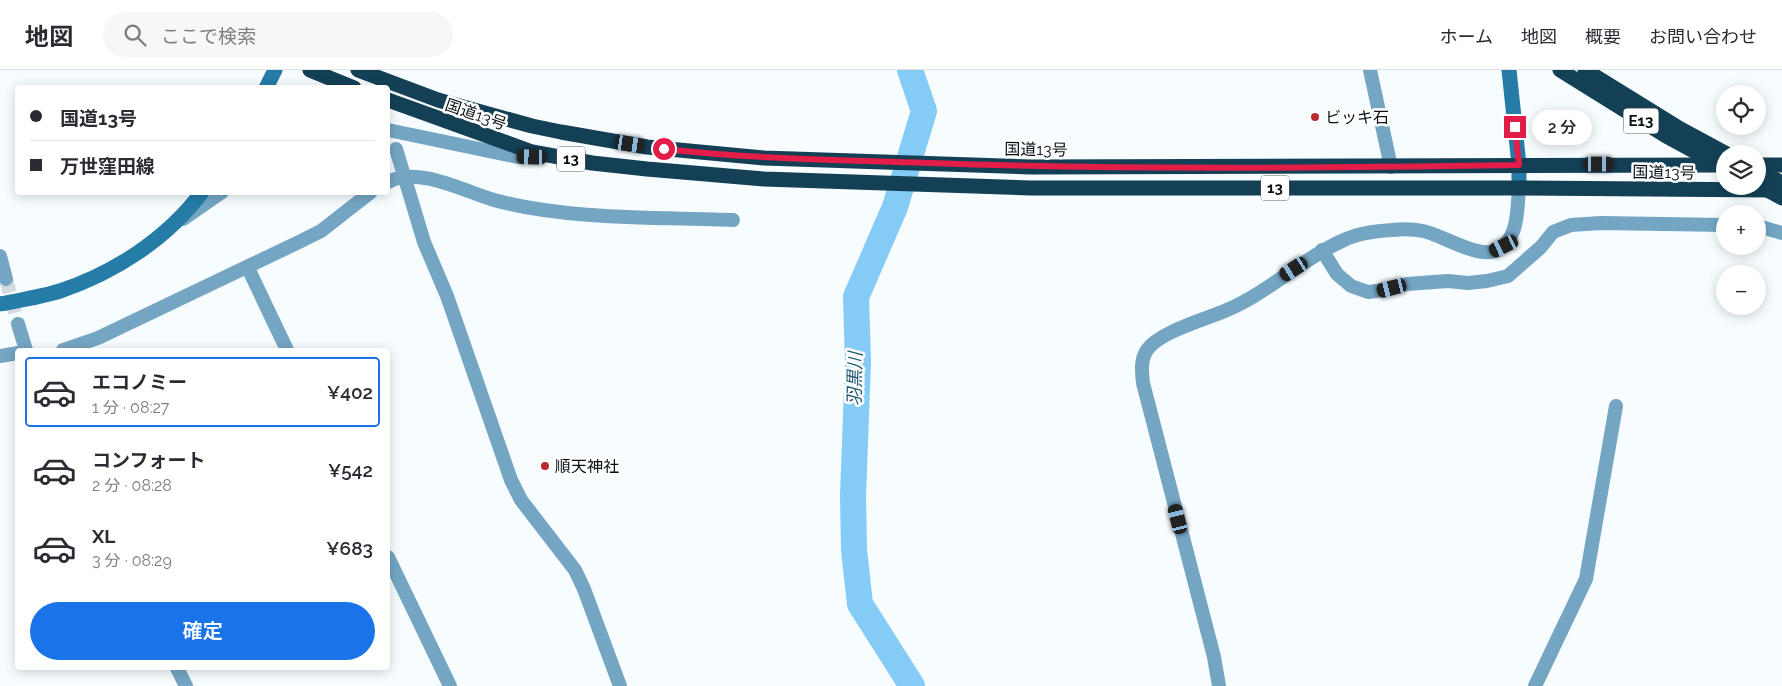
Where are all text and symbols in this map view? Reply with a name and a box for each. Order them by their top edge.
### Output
search box [103,12,453,57]
icon: search [121,21,149,49]
text: 地図 [25,22,73,51]
text: ここで検索 [161,25,256,47]
text: ホーム [1440,26,1493,47]
text: 地図 [1521,26,1557,47]
text: 概要 [1585,26,1621,47]
text: お問い合わせ [1649,26,1757,47]
map controls [1716,85,1766,315]
button: locate [1716,85,1766,135]
street label: 国道13号 [443,95,509,134]
text: 国道13号 [60,107,137,129]
place label: ビッキ石 [1325,108,1389,127]
road number: E13 [1624,108,1658,134]
callout: 2 分 [1532,110,1592,144]
marker: ビッキ石 [1309,111,1321,123]
route end [1504,116,1526,138]
text: 2 分 [1548,118,1576,137]
car [614,134,645,154]
route start [653,138,675,160]
street label: 国道13号 [1004,139,1068,160]
button: layers [1716,145,1766,195]
road number: 13 [557,146,585,172]
car [516,149,547,165]
text: 万世窪田線 [60,155,155,177]
car [1584,157,1614,172]
street label: 国道13号 [1632,162,1696,183]
road number: 13 [1261,176,1289,200]
button: + [1716,205,1766,255]
car [1487,233,1520,259]
car [1277,255,1310,283]
button: − [1716,265,1766,315]
car [1375,277,1408,299]
water label: 羽黒川 [844,350,866,406]
icon: car [32,370,77,415]
text: エコノミー [92,371,187,393]
text: ¥402 [327,381,373,403]
text: 1 分 · 08:27 [92,398,169,417]
icon: car [32,448,77,493]
text: コンフォート [92,449,205,471]
place label: 順天神社 [555,457,619,476]
text: ¥542 [328,459,373,481]
marker: 順天神社 [539,460,551,472]
text: 2 分 · 08:28 [92,476,172,495]
car [1167,503,1188,535]
text: XL [92,525,115,547]
icon: car [32,526,77,571]
text: ¥683 [326,537,373,559]
text: 3 分 · 08:29 [92,551,172,570]
button: 確定 [30,602,375,660]

